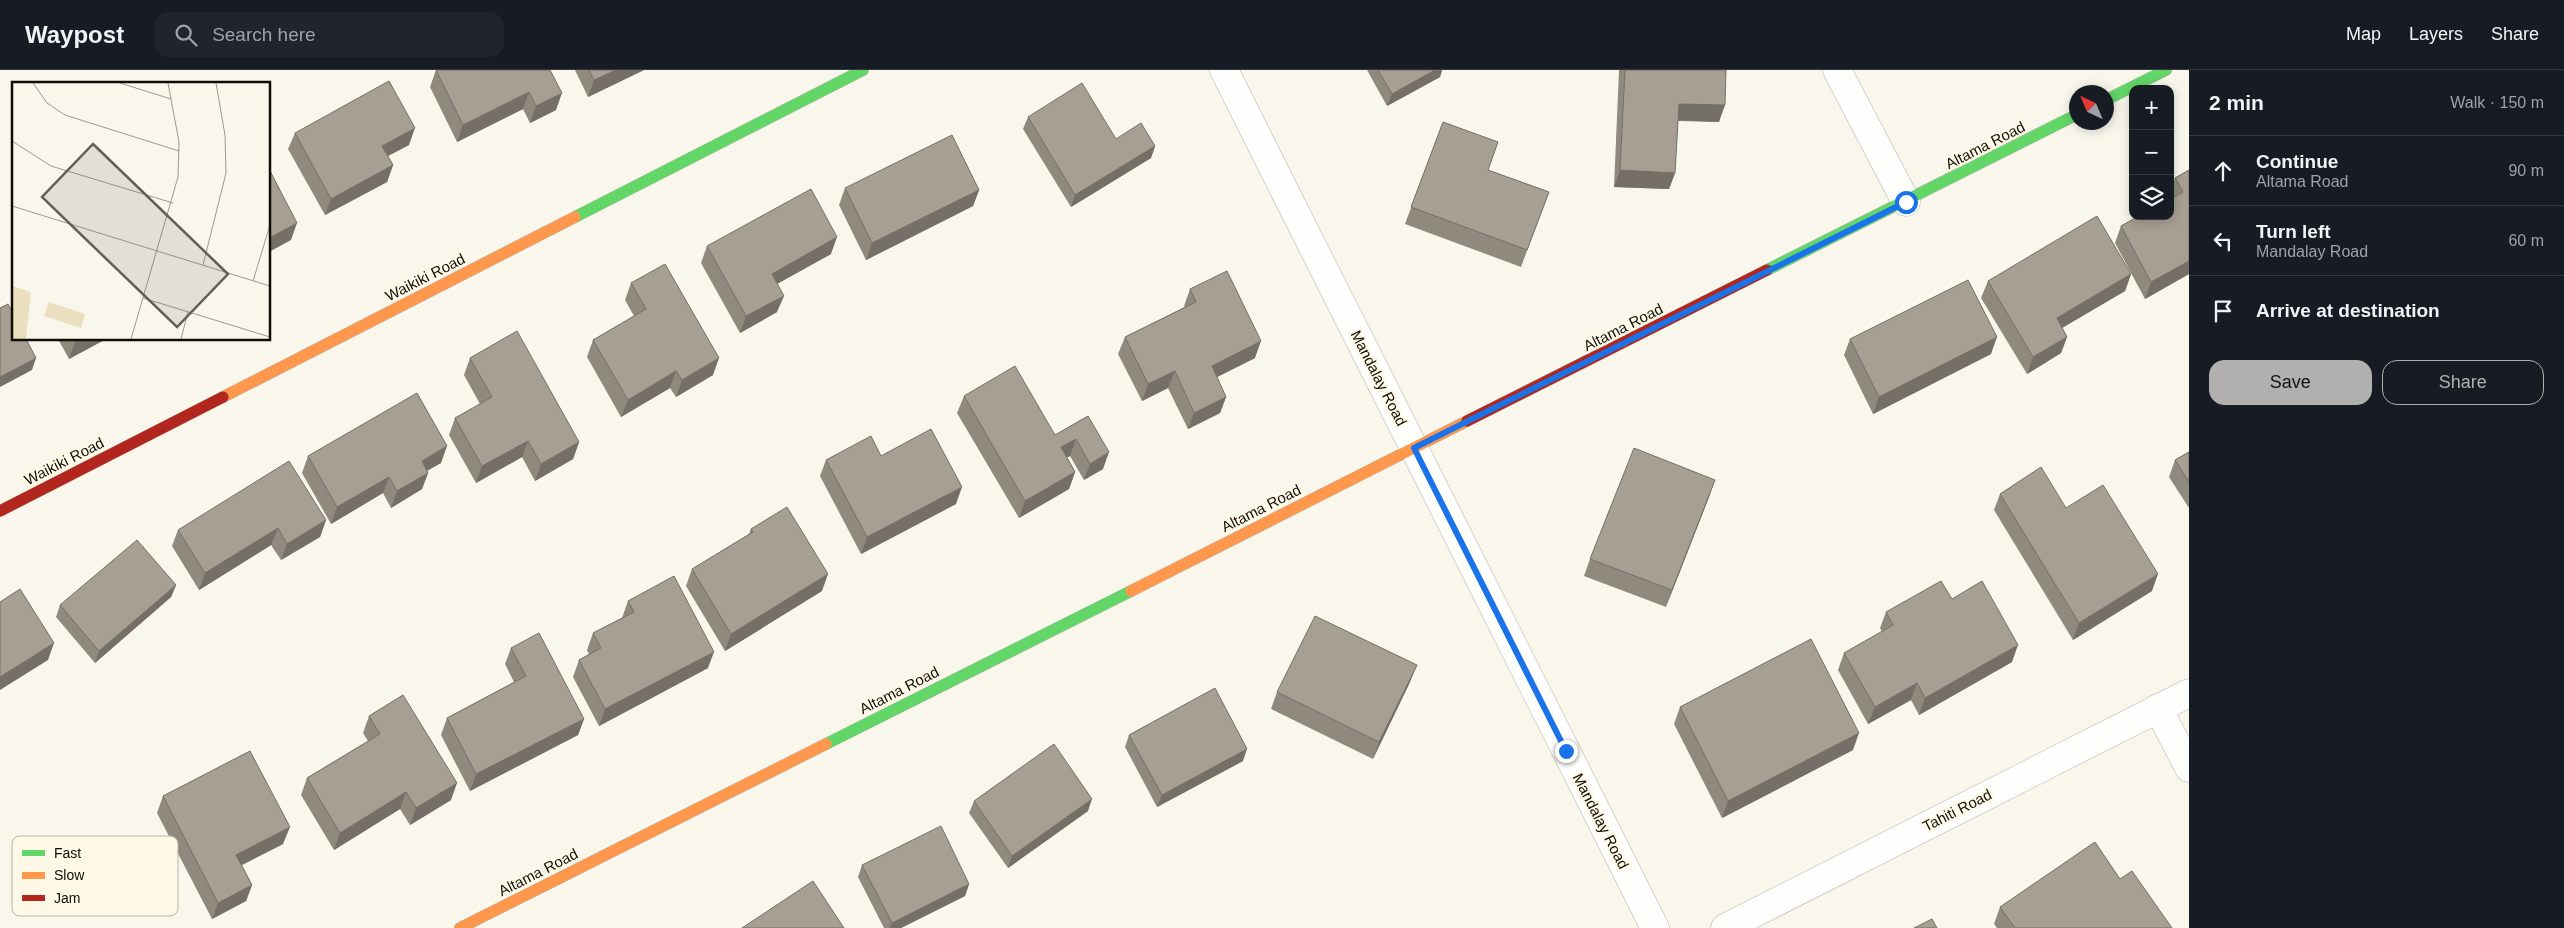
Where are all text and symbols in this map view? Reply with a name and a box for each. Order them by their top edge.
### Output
search box [154,12,504,57]
text: Waypost [25,21,124,48]
icon: search [172,21,200,49]
text: Search here [212,24,316,45]
text: Map [2346,24,2381,44]
text: Layers [2409,24,2463,44]
text: Share [2491,24,2539,44]
inset map [12,82,270,340]
north arrow [2069,85,2114,130]
map controls [2129,85,2174,220]
button: + [2129,85,2174,130]
text: 2 min [2209,91,2264,114]
text: Walk · 150 m [2450,94,2544,111]
street label: Altama Road [1943,118,2027,172]
button: − [2129,130,2174,175]
text: Continue [2256,151,2338,172]
icon: ahead [2209,157,2237,185]
text: 90 m [2508,162,2544,179]
text: Altama Road [2256,173,2349,190]
button: layers [2129,175,2174,220]
route start [1895,191,1918,214]
text: Turn left [2256,221,2331,242]
icon: left [2209,227,2237,255]
text: 60 m [2508,232,2544,249]
text: Mandalay Road [2256,243,2368,260]
street label: Waikiki Road [382,250,468,304]
icon: arrive [2209,297,2237,325]
street label: Altama Road [1581,300,1665,354]
text: Arrive at destination [2256,300,2440,321]
street label: Mandalay Road [1348,327,1410,429]
button: Save [2209,360,2372,405]
button: Share [2382,360,2544,405]
street label: Waikiki Road [21,434,107,488]
street label: Altama Road [1219,481,1303,535]
street label: Altama Road [857,663,941,717]
route end [1555,740,1578,763]
street label: Mandalay Road [1570,770,1632,872]
street label: Tahiti Road [1920,785,1994,835]
legend [12,836,178,916]
text: Fast [54,845,81,861]
street label: Altama Road [496,845,580,899]
text: Slow [54,867,85,883]
text: Jam [54,890,80,906]

